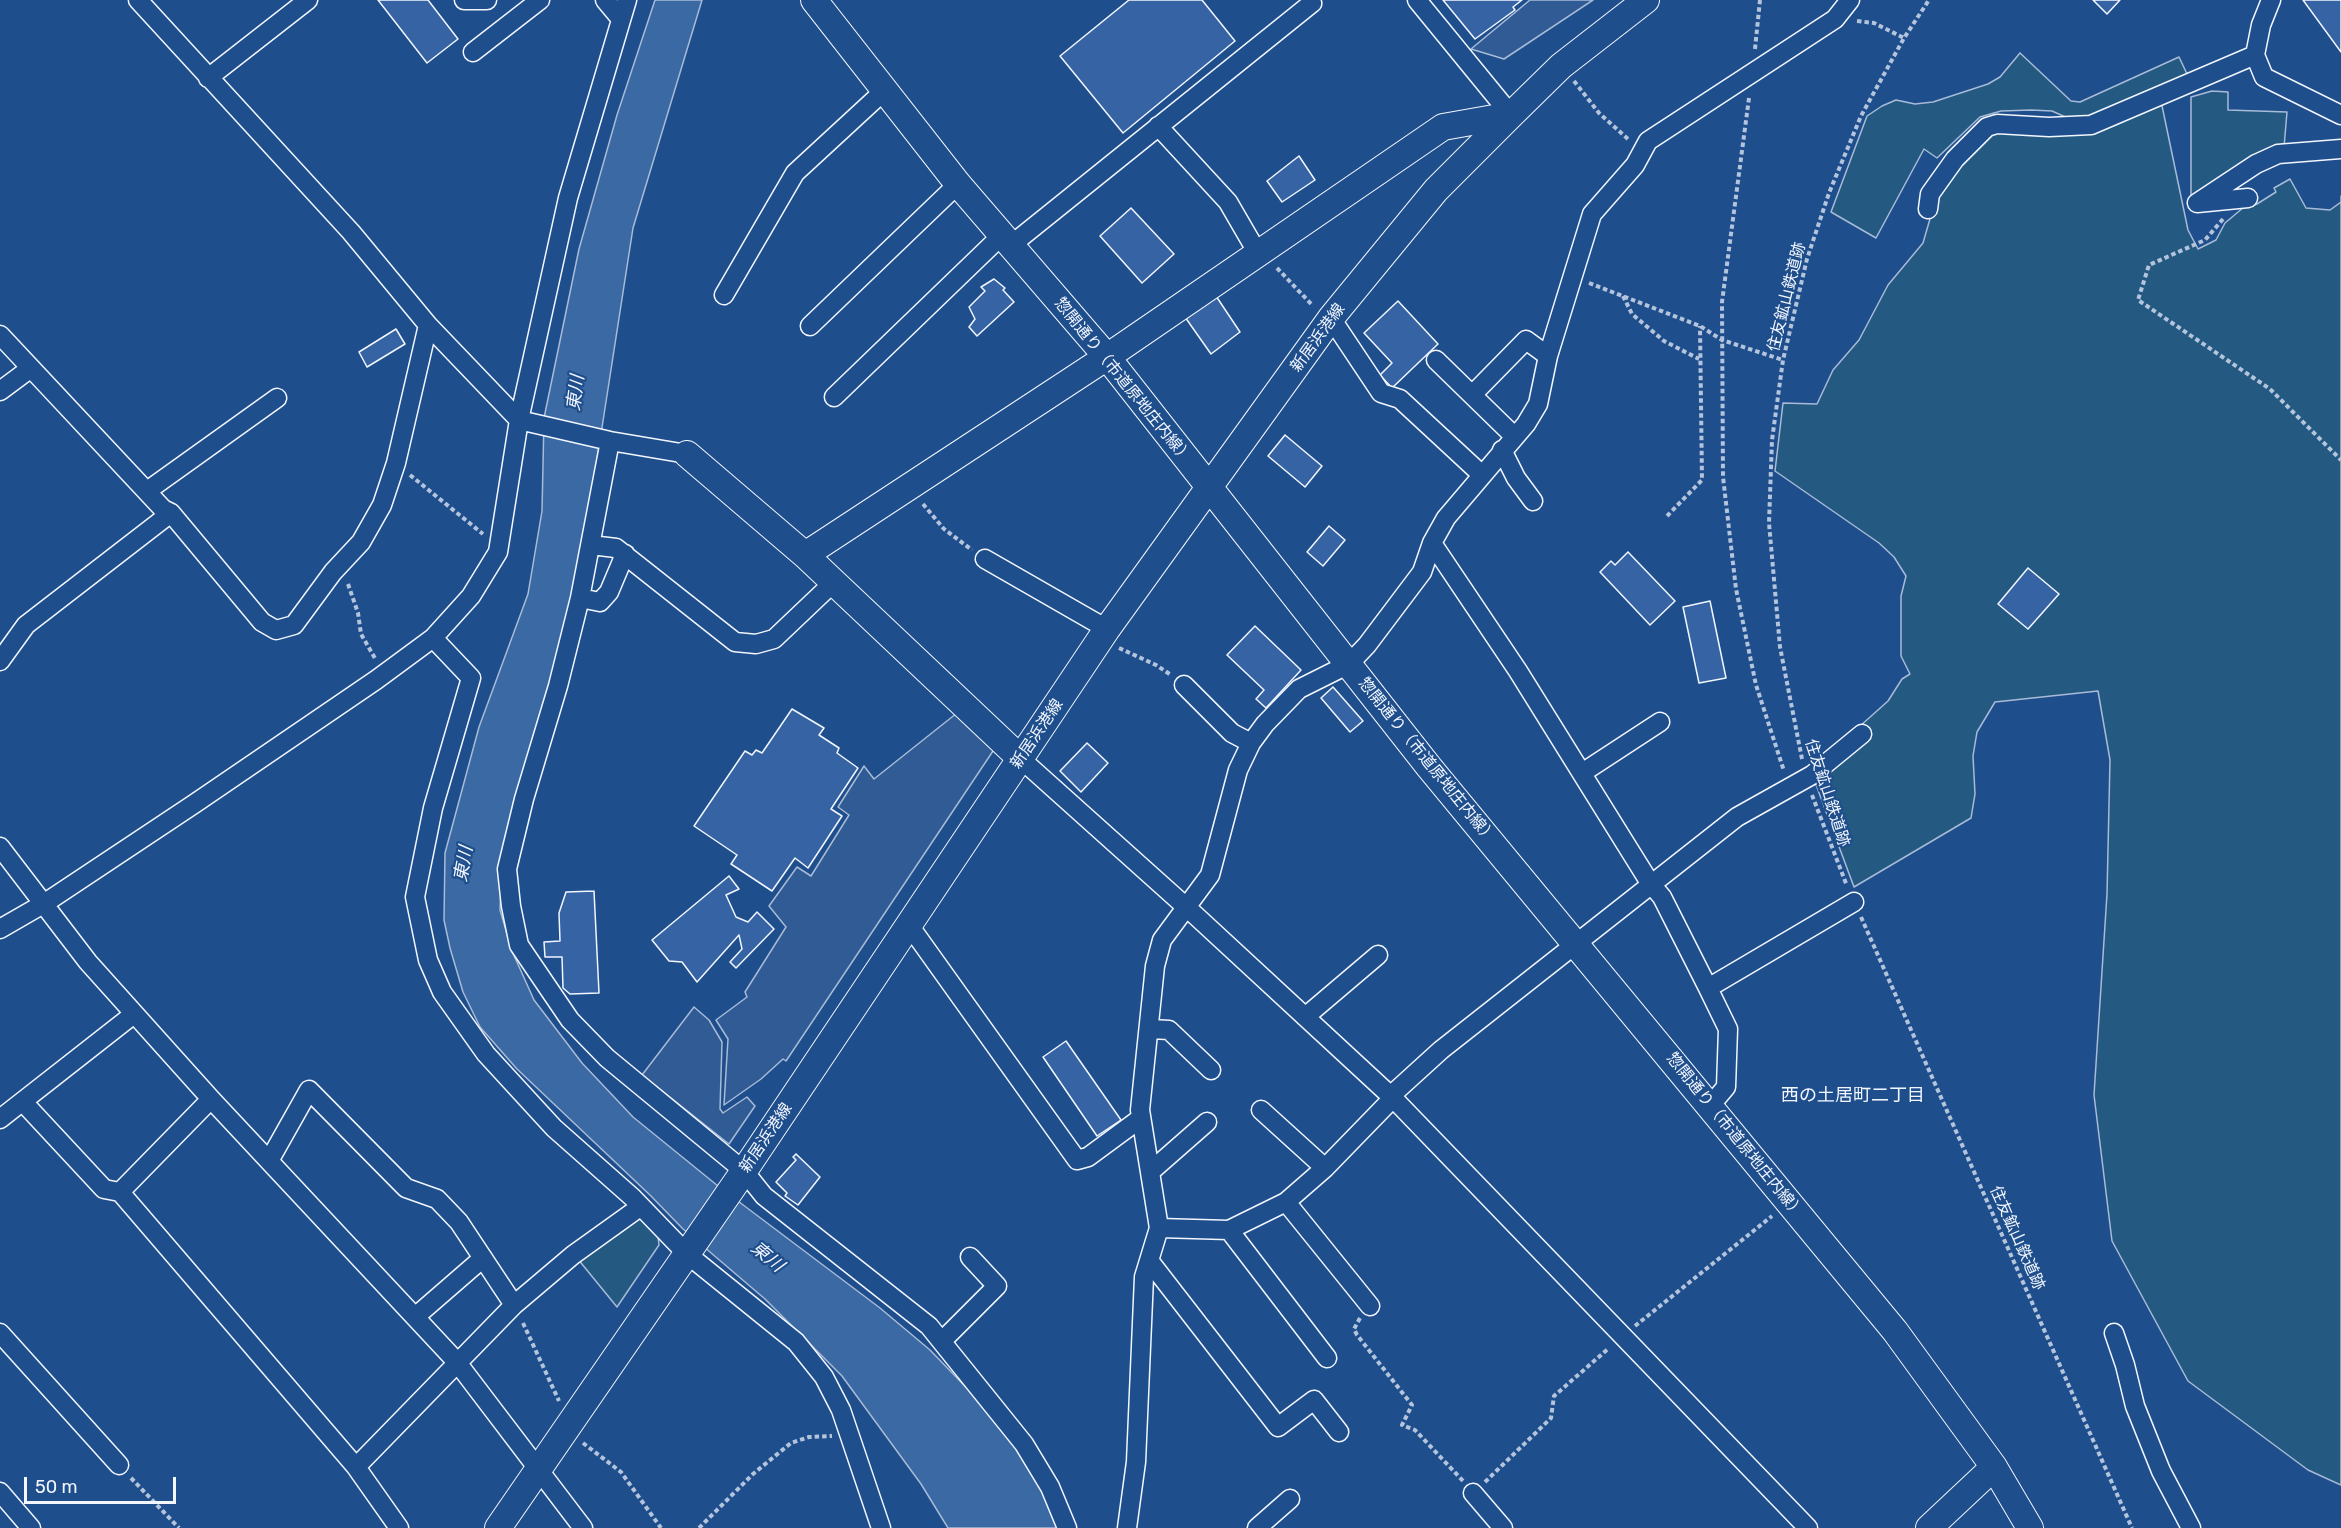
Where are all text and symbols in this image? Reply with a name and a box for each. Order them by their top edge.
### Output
street label: 住友鉱山鉄道跡 [1764,240,1810,354]
street label: 惣開通り（市道原地庄内線） [1050,294,1196,468]
street label: 新居浜港線 [1287,300,1349,376]
water label: 東川 [563,374,589,412]
street label: 惣開通り（市道原地庄内線） [1354,674,1500,848]
street label: 新居浜港線 [1007,695,1067,773]
street label: 住友鉱山鉄道跡 [1801,737,1853,849]
water label: 東川 [450,844,478,884]
street label: 惣開通り（市道原地庄内線） [1662,1049,1808,1223]
district label: 西の土居町二丁目 [1781,1085,1925,1107]
street label: 新居浜港線 [736,1099,796,1177]
street label: 住友鉱山鉄道跡 [1985,1183,2049,1293]
water label: 東川 [746,1237,788,1277]
scale bar [27,1465,178,1503]
text: 50 m [35,1476,78,1498]

